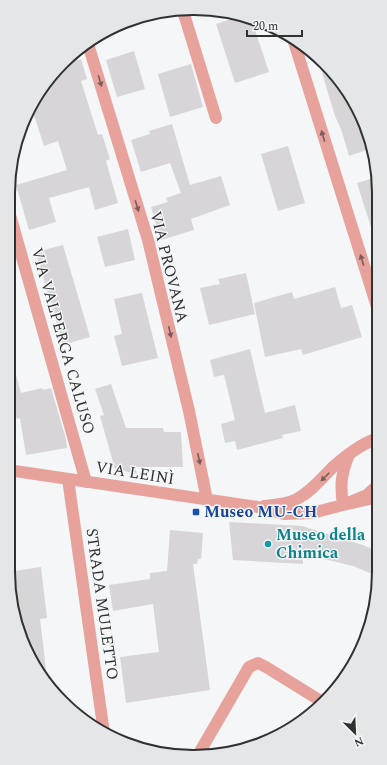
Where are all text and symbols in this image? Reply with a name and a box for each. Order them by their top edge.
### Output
scale bar [247,12,302,38]
text: 20 m [253,17,278,36]
one-way arrow [97,76,103,88]
one-way arrow [320,129,326,141]
one-way arrow [134,200,140,212]
street label: VIA PROVANA [144,209,194,325]
street label: VIA VALPERGA CALUSO [25,245,101,437]
one-way arrow [359,253,365,265]
one-way arrow [167,326,173,338]
one-way arrow [196,452,202,465]
street label: VIA LEINÌ [94,455,176,491]
one-way arrow [320,472,329,482]
place label: Museo MU-CH [204,500,317,524]
marker: Museo MU-CH [191,507,201,517]
place label: Museo della Chimica [276,523,366,565]
street label: STRADA MULETTO [79,527,125,681]
marker: Museo della Chimica [263,539,273,549]
north arrow [335,713,375,753]
text: N [351,732,366,751]

